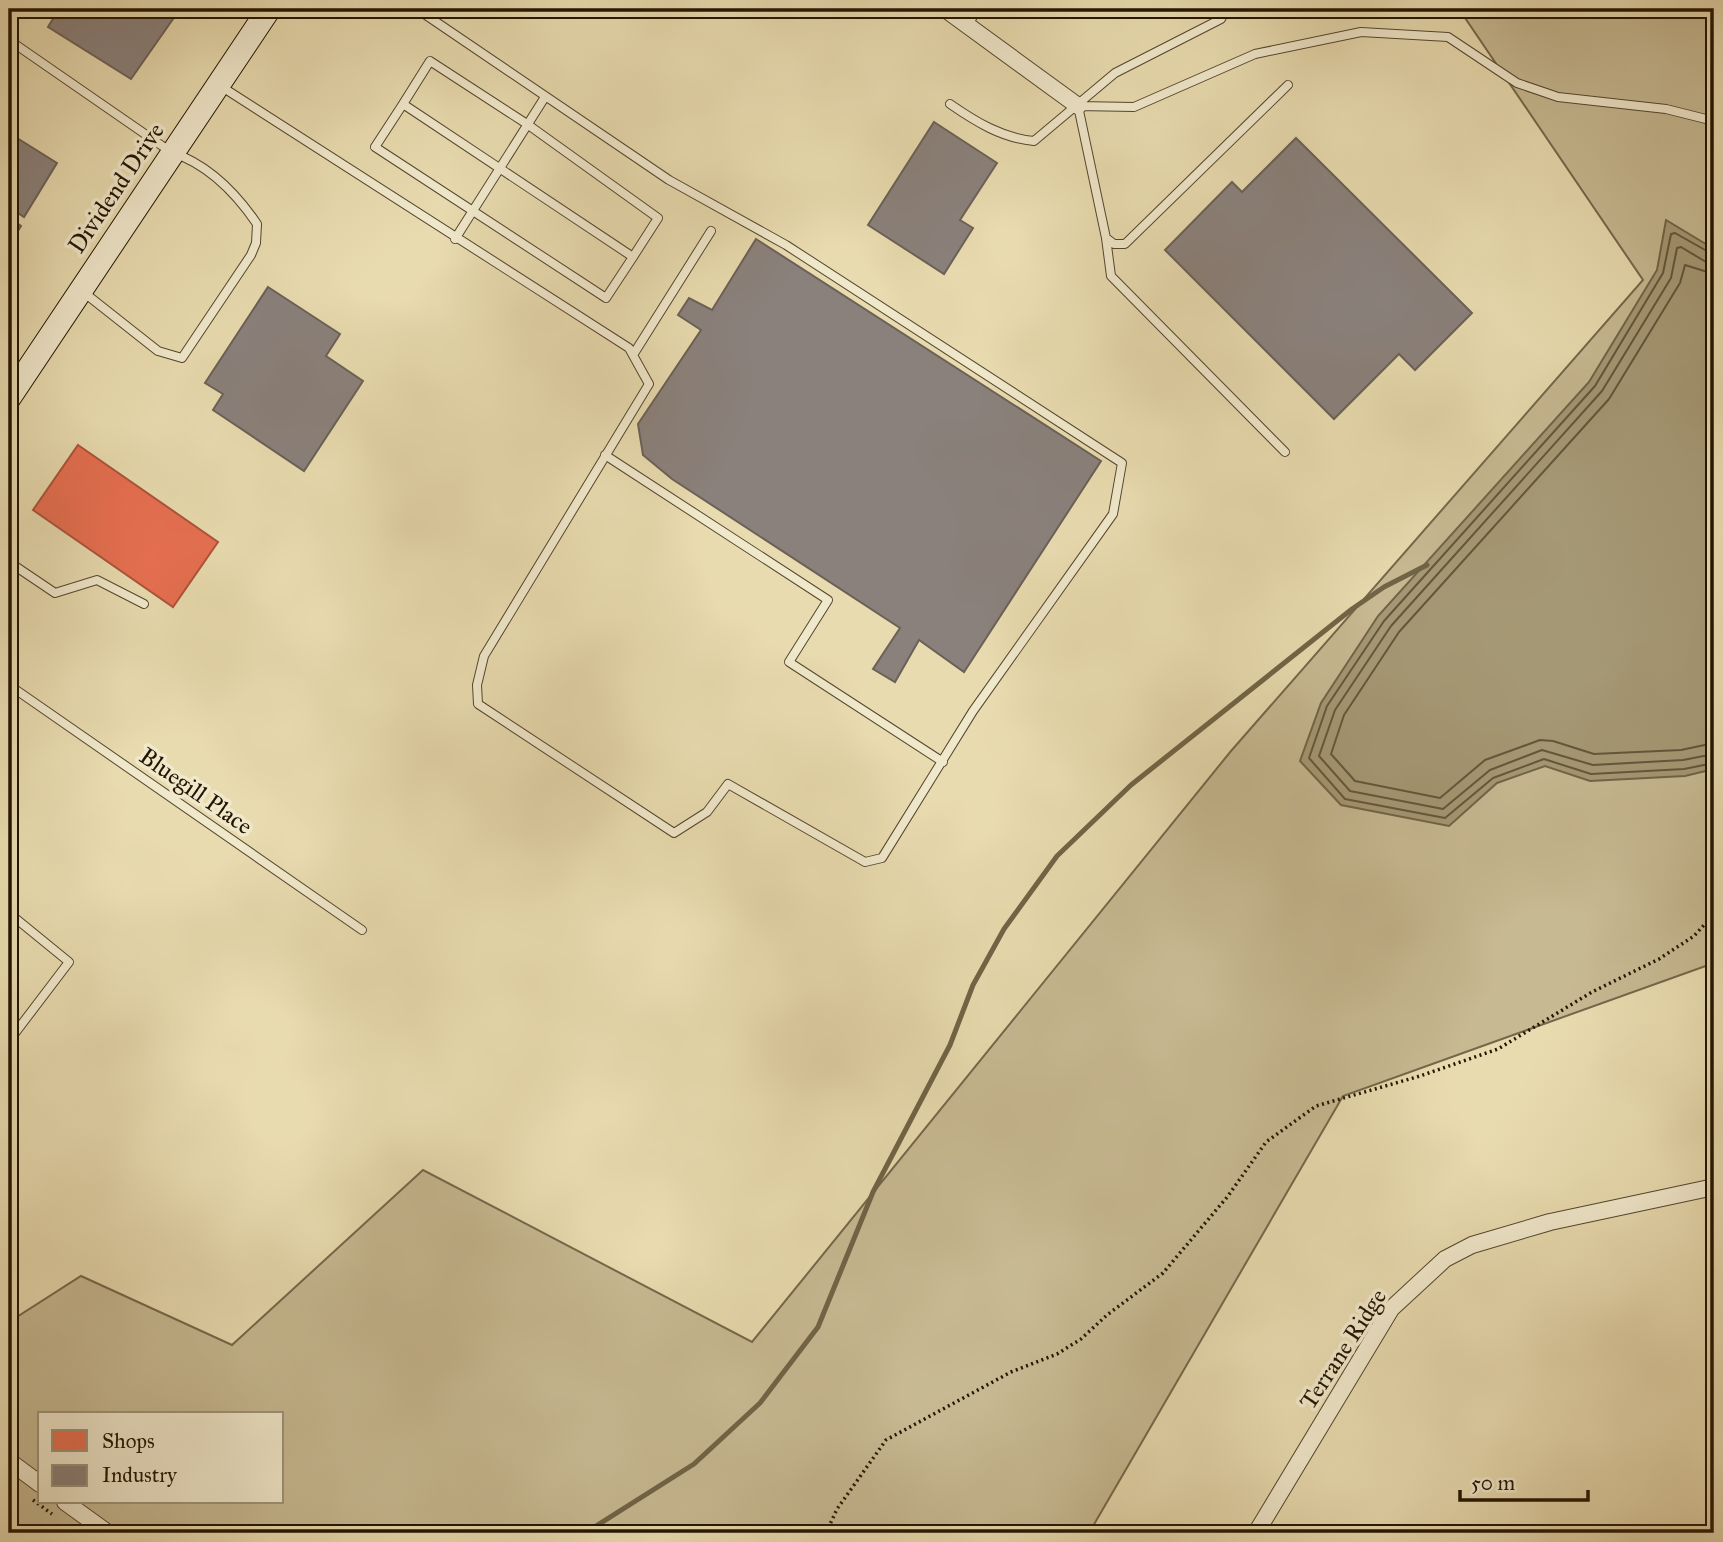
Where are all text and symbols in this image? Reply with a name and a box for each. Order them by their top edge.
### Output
street label: Dividend Drive [61,117,171,259]
street label: Bluegill Place [134,741,258,841]
street label: Terrane Ridge [1293,1283,1393,1415]
legend [38,1412,284,1504]
text: Shops [102,1428,155,1454]
scale bar [1460,1458,1588,1502]
text: Industry [102,1462,178,1488]
text: 50 m [1471,1470,1516,1496]

